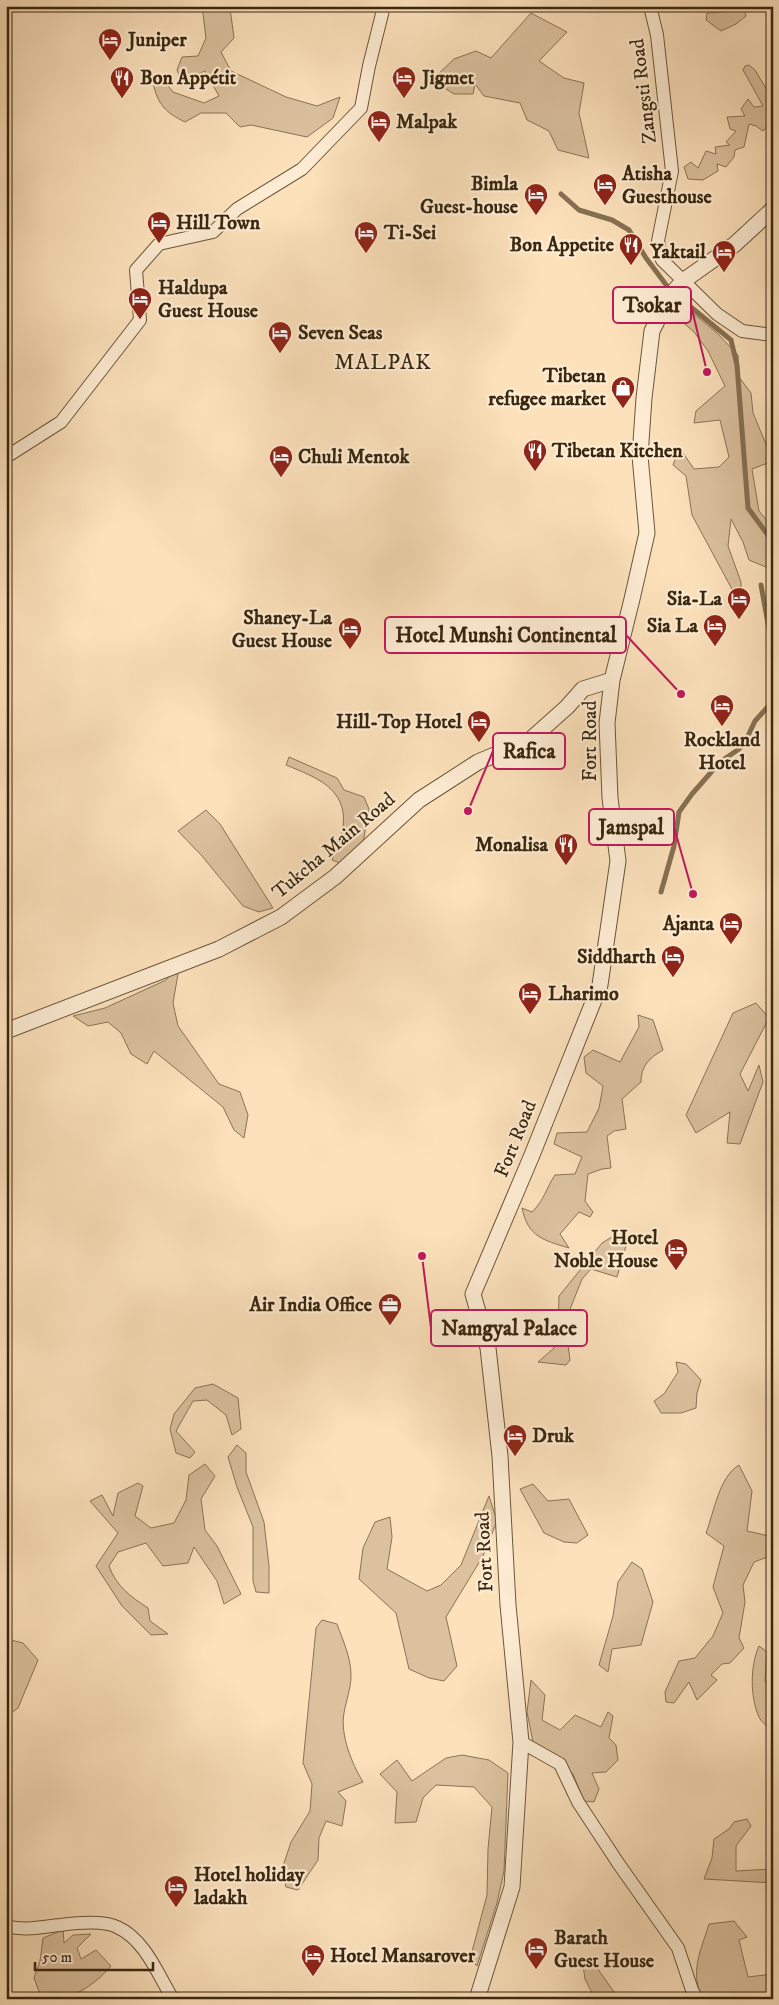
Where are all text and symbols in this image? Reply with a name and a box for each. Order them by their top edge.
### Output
hotel icon: Juniper [97,27,123,61]
place label: Juniper [126,28,187,53]
street label: Zangsti Road [625,37,663,145]
restaurant icon: Bon Appétit [109,65,135,99]
hotel icon: Jigmet [391,65,417,99]
place label: Bon Appétit [140,66,237,91]
place label: Jigmet [420,66,475,91]
hotel icon: Malpak [366,109,392,143]
place label: Malpak [396,110,458,135]
place label: Atisha Guesthouse [621,162,712,210]
place label: Bimla Guest-house [420,172,519,220]
hotel icon: Atisha Guesthouse [592,172,618,206]
hotel icon: Bimla Guest-house [523,182,549,216]
hotel icon: Hill Town [146,210,172,244]
place label: Hill Town [176,211,261,236]
hotel icon: Ti-Sei [353,220,379,254]
place label: Ti-Sei [383,221,436,246]
restaurant icon: Bon Appetite [618,232,644,266]
place label: Bon Appetite [510,233,615,258]
hotel icon: Yaktail [711,239,737,273]
place label: Yaktail [649,240,707,265]
place label: Haldupa Guest House [158,276,259,324]
hotel icon: Haldupa Guest House [127,286,153,320]
callout: Tsokar [613,287,691,323]
text: Tsokar [622,293,682,319]
hotel icon: Seven Seas [267,320,293,354]
place label: Seven Seas [298,321,383,346]
district label: MALPAK [334,349,432,376]
place label: Tibetan refugee market [488,364,607,412]
shop icon: Tibetan refugee market [610,375,636,409]
restaurant icon: Tibetan Kitchen [522,438,548,472]
place label: Tibetan Kitchen [551,439,683,464]
hotel icon: Chuli Mentok [268,444,294,478]
place label: Chuli Mentok [298,445,410,470]
hotel icon: Sia-La [726,586,752,620]
place label: Sia-La [667,587,722,612]
place label: Shaney-La Guest House [232,606,333,654]
hotel icon: Sia La [702,613,728,647]
place label: Sia La [647,614,698,639]
hotel icon: Shaney-La Guest House [337,616,363,650]
callout: Hotel Munshi Continental [385,617,626,653]
text: Hotel Munshi Continental [395,623,617,649]
hotel icon: Rockland Hotel [709,693,735,727]
street label: Fort Road [578,701,603,781]
hotel icon: Hill-Top Hotel [466,709,492,743]
place label: Hill-Top Hotel [336,710,463,735]
place label: Rockland Hotel [684,728,761,776]
callout: Rafica [493,733,565,769]
text: Rafica [503,739,556,765]
street label: Tukcha Main Road [267,787,401,905]
callout: Jamspal [589,809,674,845]
text: Jamspal [596,815,664,841]
restaurant icon: Monalisa [553,832,579,866]
place label: Monalisa [475,833,549,858]
hotel icon: Ajanta [718,911,744,945]
place label: Ajanta [662,912,714,937]
hotel icon: Siddharth [660,944,686,978]
place label: Siddharth [577,945,657,970]
hotel icon: Lharimo [517,981,543,1015]
place label: Lharimo [548,982,619,1007]
street label: Fort Road [489,1097,543,1181]
place label: Hotel Noble House [554,1226,659,1274]
hotel icon: Hotel Noble House [663,1237,689,1271]
office icon: Air India Office [377,1292,403,1326]
place label: Air India Office [248,1293,373,1318]
callout: Namgyal Palace [431,1310,587,1346]
text: Namgyal Palace [441,1316,577,1342]
hotel icon: Druk [502,1423,528,1457]
place label: Druk [532,1424,575,1449]
street label: Fort Road [470,1511,500,1593]
place label: Hotel holiday ladakh [193,1863,305,1911]
hotel icon: Hotel holiday ladakh [163,1874,189,1908]
place label: Barath Guest House [554,1926,655,1974]
hotel icon: Barath Guest House [523,1936,549,1970]
scale bar [35,1940,152,1972]
hotel icon: Hotel Mansarover [300,1943,326,1977]
place label: Hotel Mansarover [330,1944,476,1969]
text: 50 m [42,1948,72,1967]

